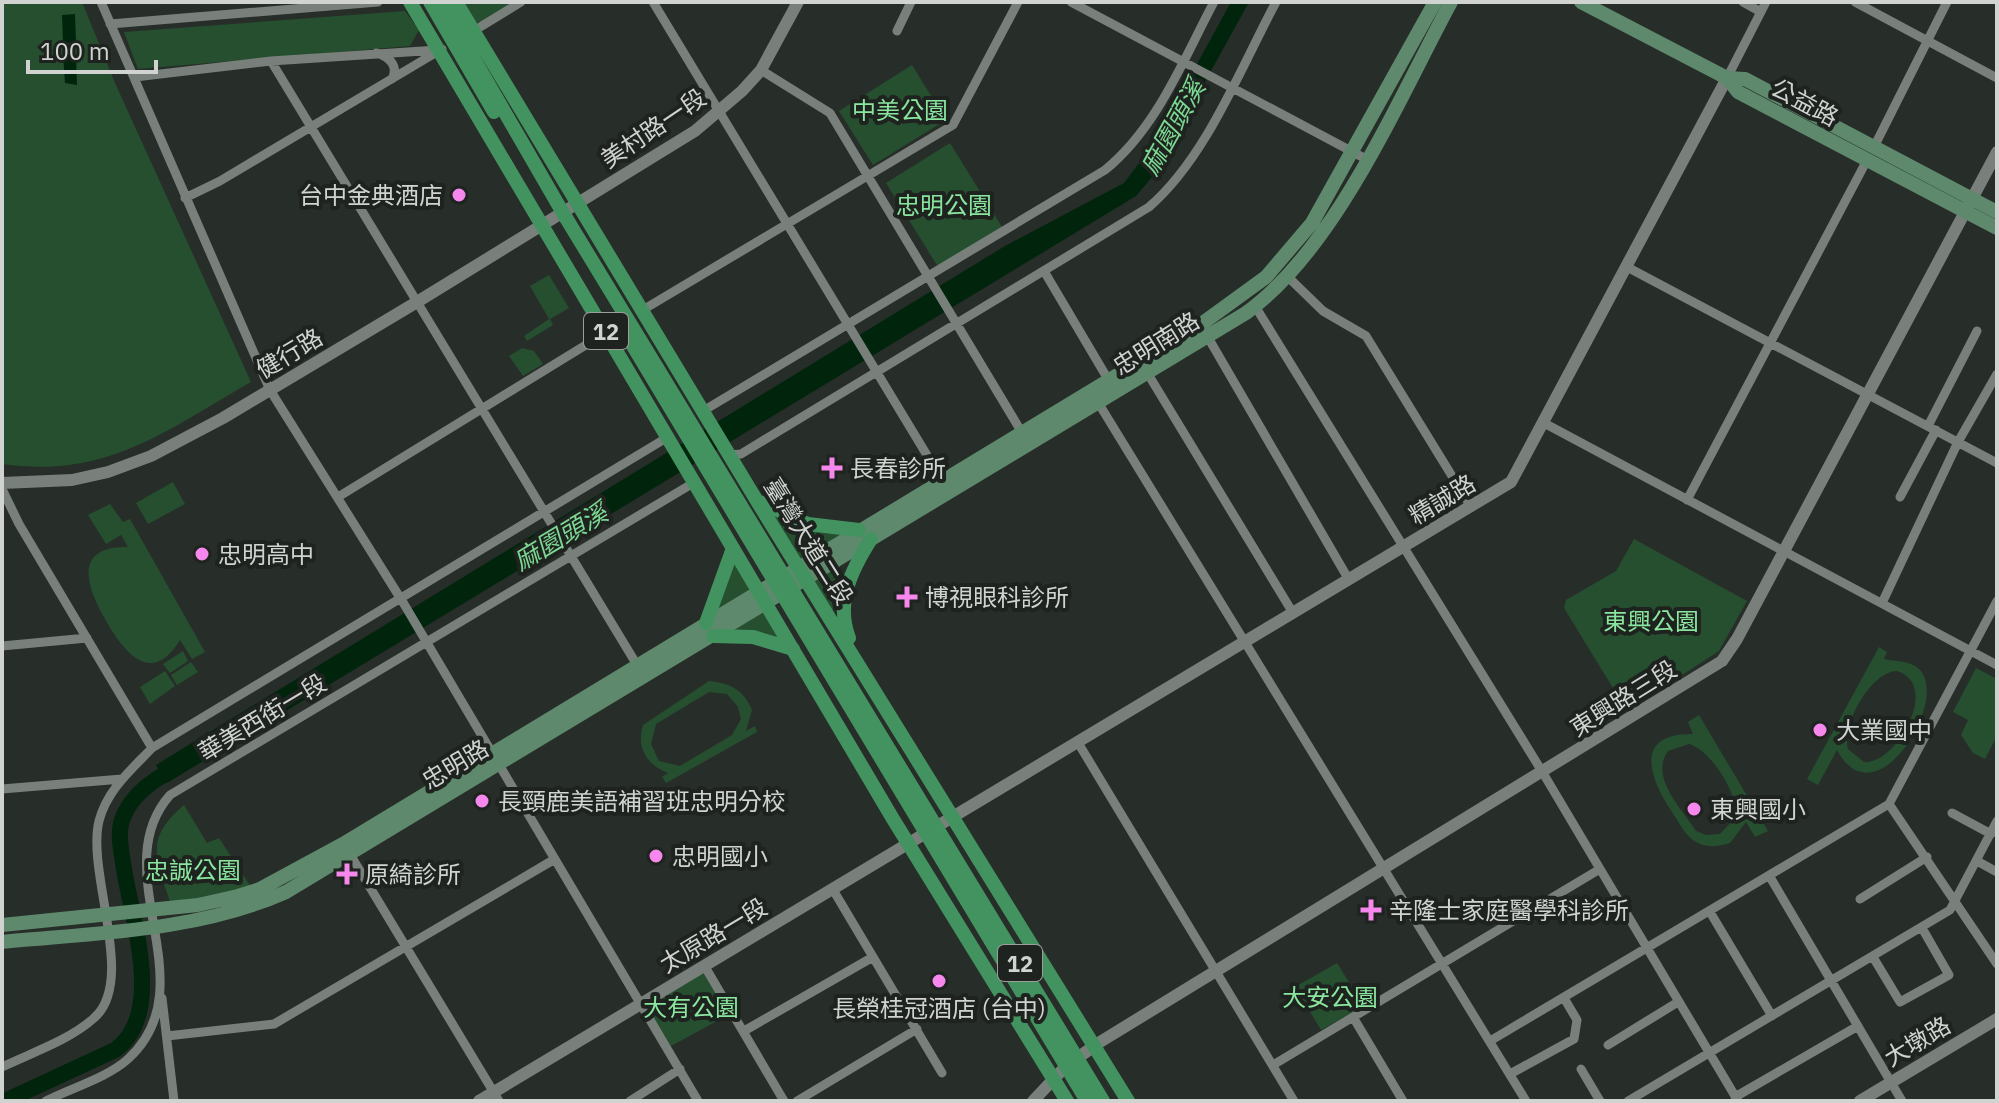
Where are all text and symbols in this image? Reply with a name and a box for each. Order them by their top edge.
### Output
scale bar [28,24,156,74]
text: 100 m [40,35,110,67]
water label: 麻園頭溪 [1132,70,1214,181]
street label: 公益路 [1766,71,1844,133]
street label: 美村路一段 [594,81,712,175]
park label: 中美公園 [852,94,948,126]
place label: 台中金典酒店 [299,179,443,211]
marker: 台中金典酒店 [450,186,468,204]
park label: 忠明公園 [896,189,992,221]
street label: 忠明南路 [1107,304,1205,382]
road number: 12 [584,313,628,349]
street label: 健行路 [250,321,328,385]
place label: 長春診所 [850,452,946,484]
marker: 長春診所 [821,457,843,479]
street label: 精誠路 [1403,467,1481,531]
street label: 臺灣大道二段 [757,471,861,611]
water label: 麻園頭溪 [507,493,617,577]
place label: 忠明高中 [218,538,314,570]
marker: 忠明高中 [193,545,211,563]
place label: 博視眼科診所 [925,581,1069,613]
marker: 博視眼科診所 [896,586,918,608]
park label: 東興公園 [1603,605,1699,637]
street label: 東興路三段 [1564,653,1682,743]
street label: 華美西街一段 [192,666,332,768]
place label: 大業國中 [1836,714,1932,746]
marker: 大業國中 [1811,721,1829,739]
street label: 忠明路 [416,732,494,796]
place label: 長頸鹿美語補習班忠明分校 [498,785,786,817]
marker: 長頸鹿美語補習班忠明分校 [473,792,491,810]
place label: 東興國小 [1710,793,1806,825]
marker: 東興國小 [1685,800,1703,818]
place label: 忠明國小 [672,840,768,872]
marker: 忠明國小 [647,847,665,865]
park label: 忠誠公園 [145,854,241,886]
place label: 原綺診所 [365,858,461,890]
marker: 原綺診所 [336,863,358,885]
street label: 太原路一段 [653,890,773,980]
place label: 辛隆士家庭醫學科診所 [1389,894,1629,926]
marker: 辛隆士家庭醫學科診所 [1360,899,1382,921]
road number: 12 [998,945,1042,981]
marker: 長榮桂冠酒店 (台中) [930,972,948,990]
park label: 大安公園 [1282,981,1378,1013]
park label: 大有公園 [643,991,739,1023]
place label: 長榮桂冠酒店 (台中) [832,992,1046,1024]
street label: 大墩路 [1878,1009,1956,1073]

